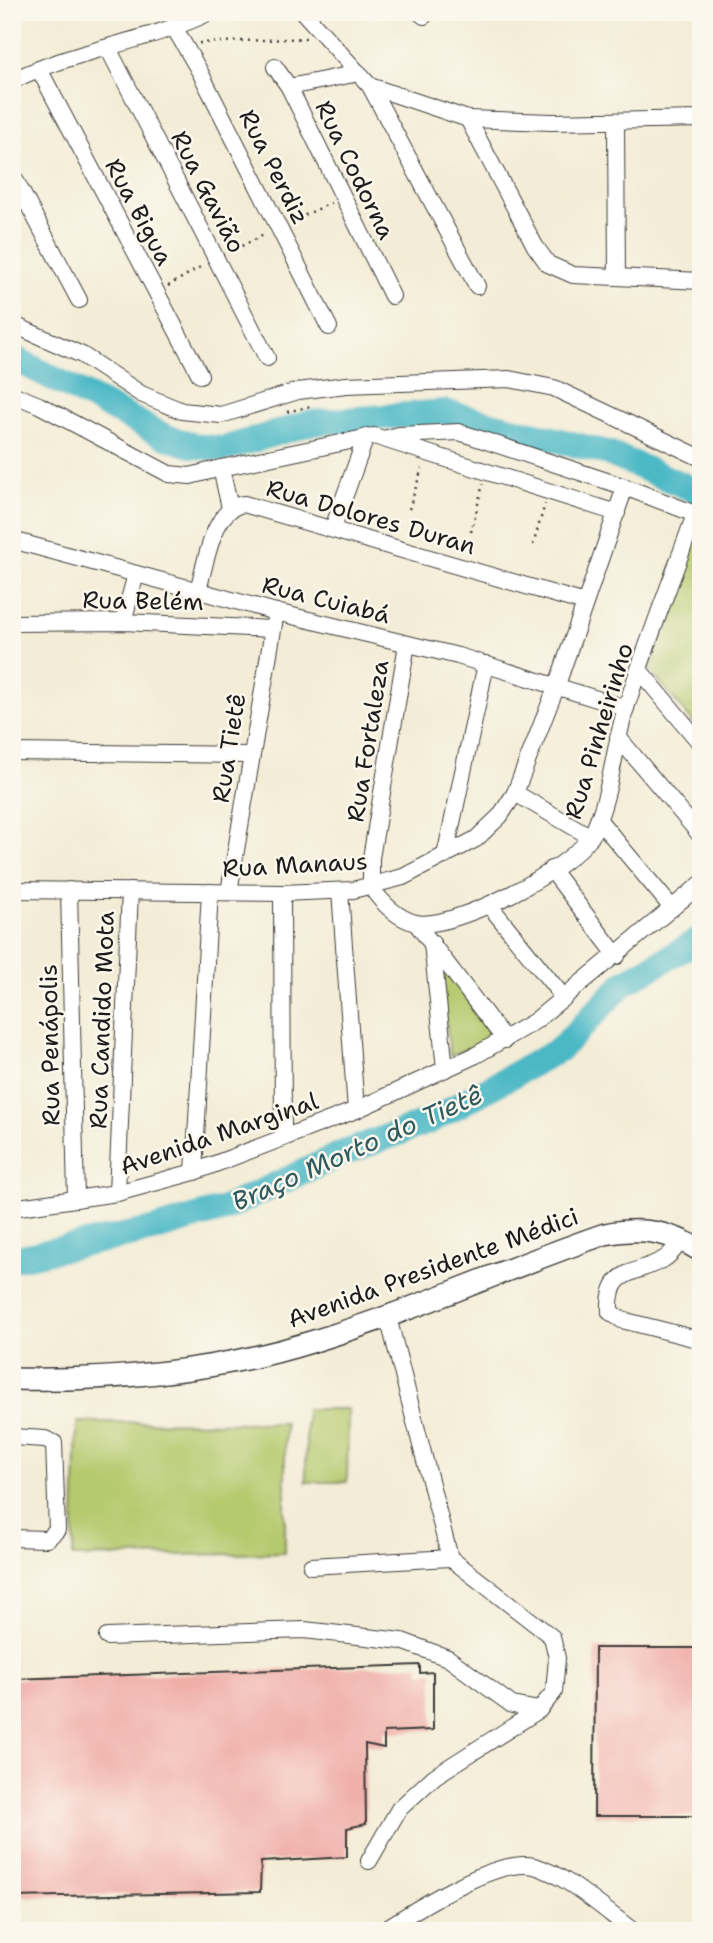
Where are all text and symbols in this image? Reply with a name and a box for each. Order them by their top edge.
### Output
street label: Rua Codorna [308,95,402,245]
street label: Rua Perdiz [231,104,317,230]
street label: Rua Gavião [163,125,253,259]
street label: Rua Bigua [98,153,181,271]
street label: Rua Dolores Duran [263,472,479,562]
street label: Rua Cuiabá [259,569,393,631]
street label: Rua Belém [82,584,204,618]
street label: Rua Pinheirinho [557,639,641,823]
street label: Rua Fortaleza [339,658,397,824]
street label: Rua Tietê [205,691,253,805]
street label: Rua Manaus [222,845,368,885]
street label: Rua Candido Mota [82,910,122,1129]
street label: Rua Penápolis [33,964,67,1126]
water label: Braço Morto do Tietê [226,1076,488,1219]
street label: Avenida Marginal [116,1085,323,1183]
street label: Avenida Presidente Médici [283,1200,583,1336]

